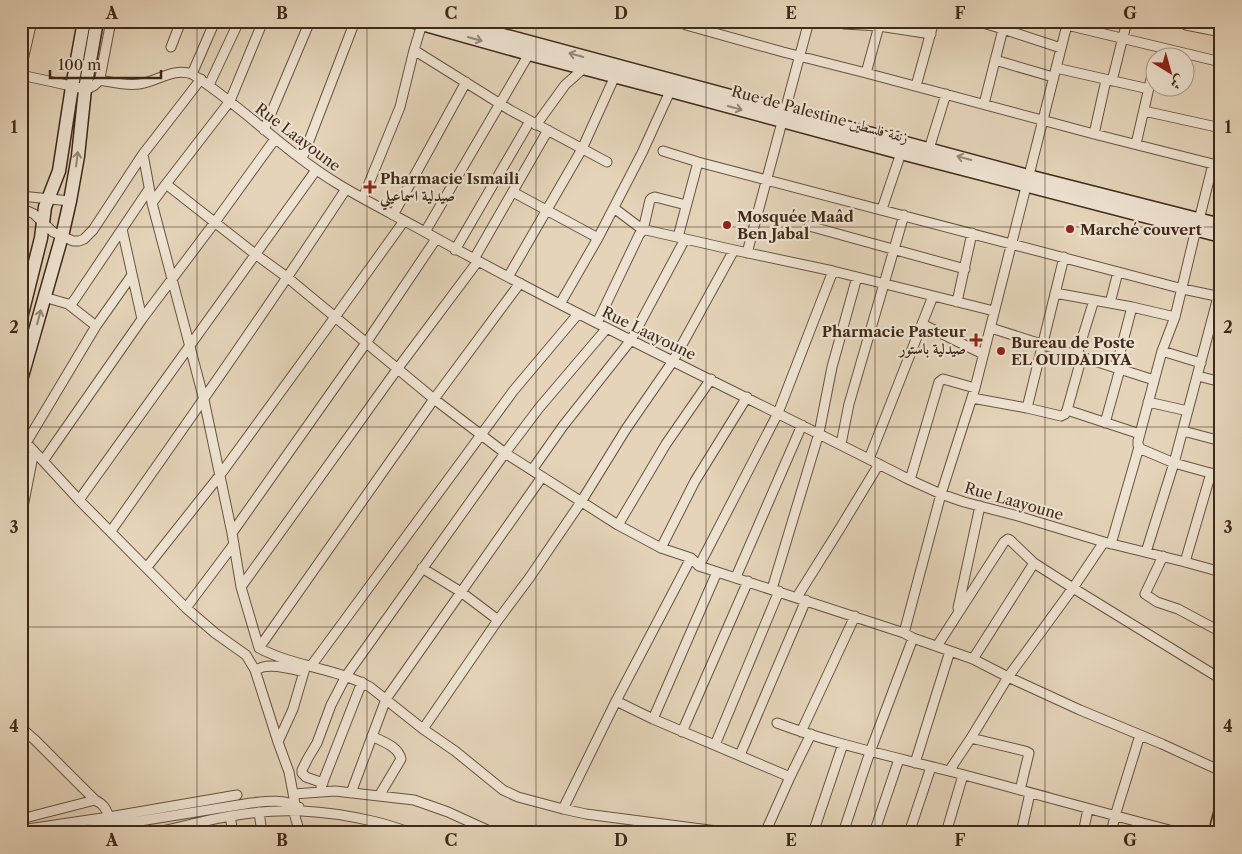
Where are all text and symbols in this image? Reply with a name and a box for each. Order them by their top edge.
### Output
text: A [105,3,119,23]
text: B [276,3,288,23]
text: C [445,3,457,23]
text: D [614,3,628,23]
text: E [785,3,797,23]
text: F [955,3,966,23]
text: G [1123,3,1137,23]
one-way arrow [466,35,482,45]
scale bar [50,48,161,80]
north arrow [1144,48,1194,98]
one-way arrow [568,50,584,60]
text: 100 m [58,55,101,74]
text: ش [1167,71,1189,94]
street label: Rue de Palestine زنقة فلسطين [729,81,911,147]
street label: Rue Laayoune [252,99,344,175]
one-way arrow [727,104,743,113]
text: 1 [10,117,18,137]
text: 1 [1224,117,1232,137]
one-way arrow [72,151,82,167]
one-way arrow [956,153,972,163]
place label: Pharmacie Ismaili صيدلية اسماعيلي [379,169,520,211]
marker: Pharmacie Ismaili صيدلية اسماعيلي [364,181,376,193]
place label: Mosquée Maâd Ben Jabal [737,207,854,243]
marker: Mosquée Maâd Ben Jabal [721,219,733,231]
place label: Marché couvert [1080,220,1202,239]
marker: Marché couvert [1064,223,1076,235]
street label: Rue Laayoune [599,302,699,364]
one-way arrow [34,309,44,325]
text: 2 [9,317,19,337]
text: 2 [1223,317,1233,337]
place label: Pharmacie Pasteur صيدلية باستور [822,322,967,358]
place label: Bureau de Poste EL OUIDADIYA [1011,333,1135,369]
marker: Pharmacie Pasteur صيدلية باستور [970,334,982,346]
marker: Bureau de Poste EL OUIDADIYA [995,345,1007,357]
street label: Rue Laayoune [962,478,1066,524]
text: 3 [9,517,19,537]
text: 3 [1223,517,1233,537]
text: 4 [9,716,19,736]
text: 4 [1223,716,1233,736]
text: A [105,830,119,850]
text: B [276,830,288,850]
text: C [445,830,457,850]
text: D [614,830,628,850]
text: E [785,830,797,850]
text: F [955,830,966,850]
text: G [1123,830,1137,850]

